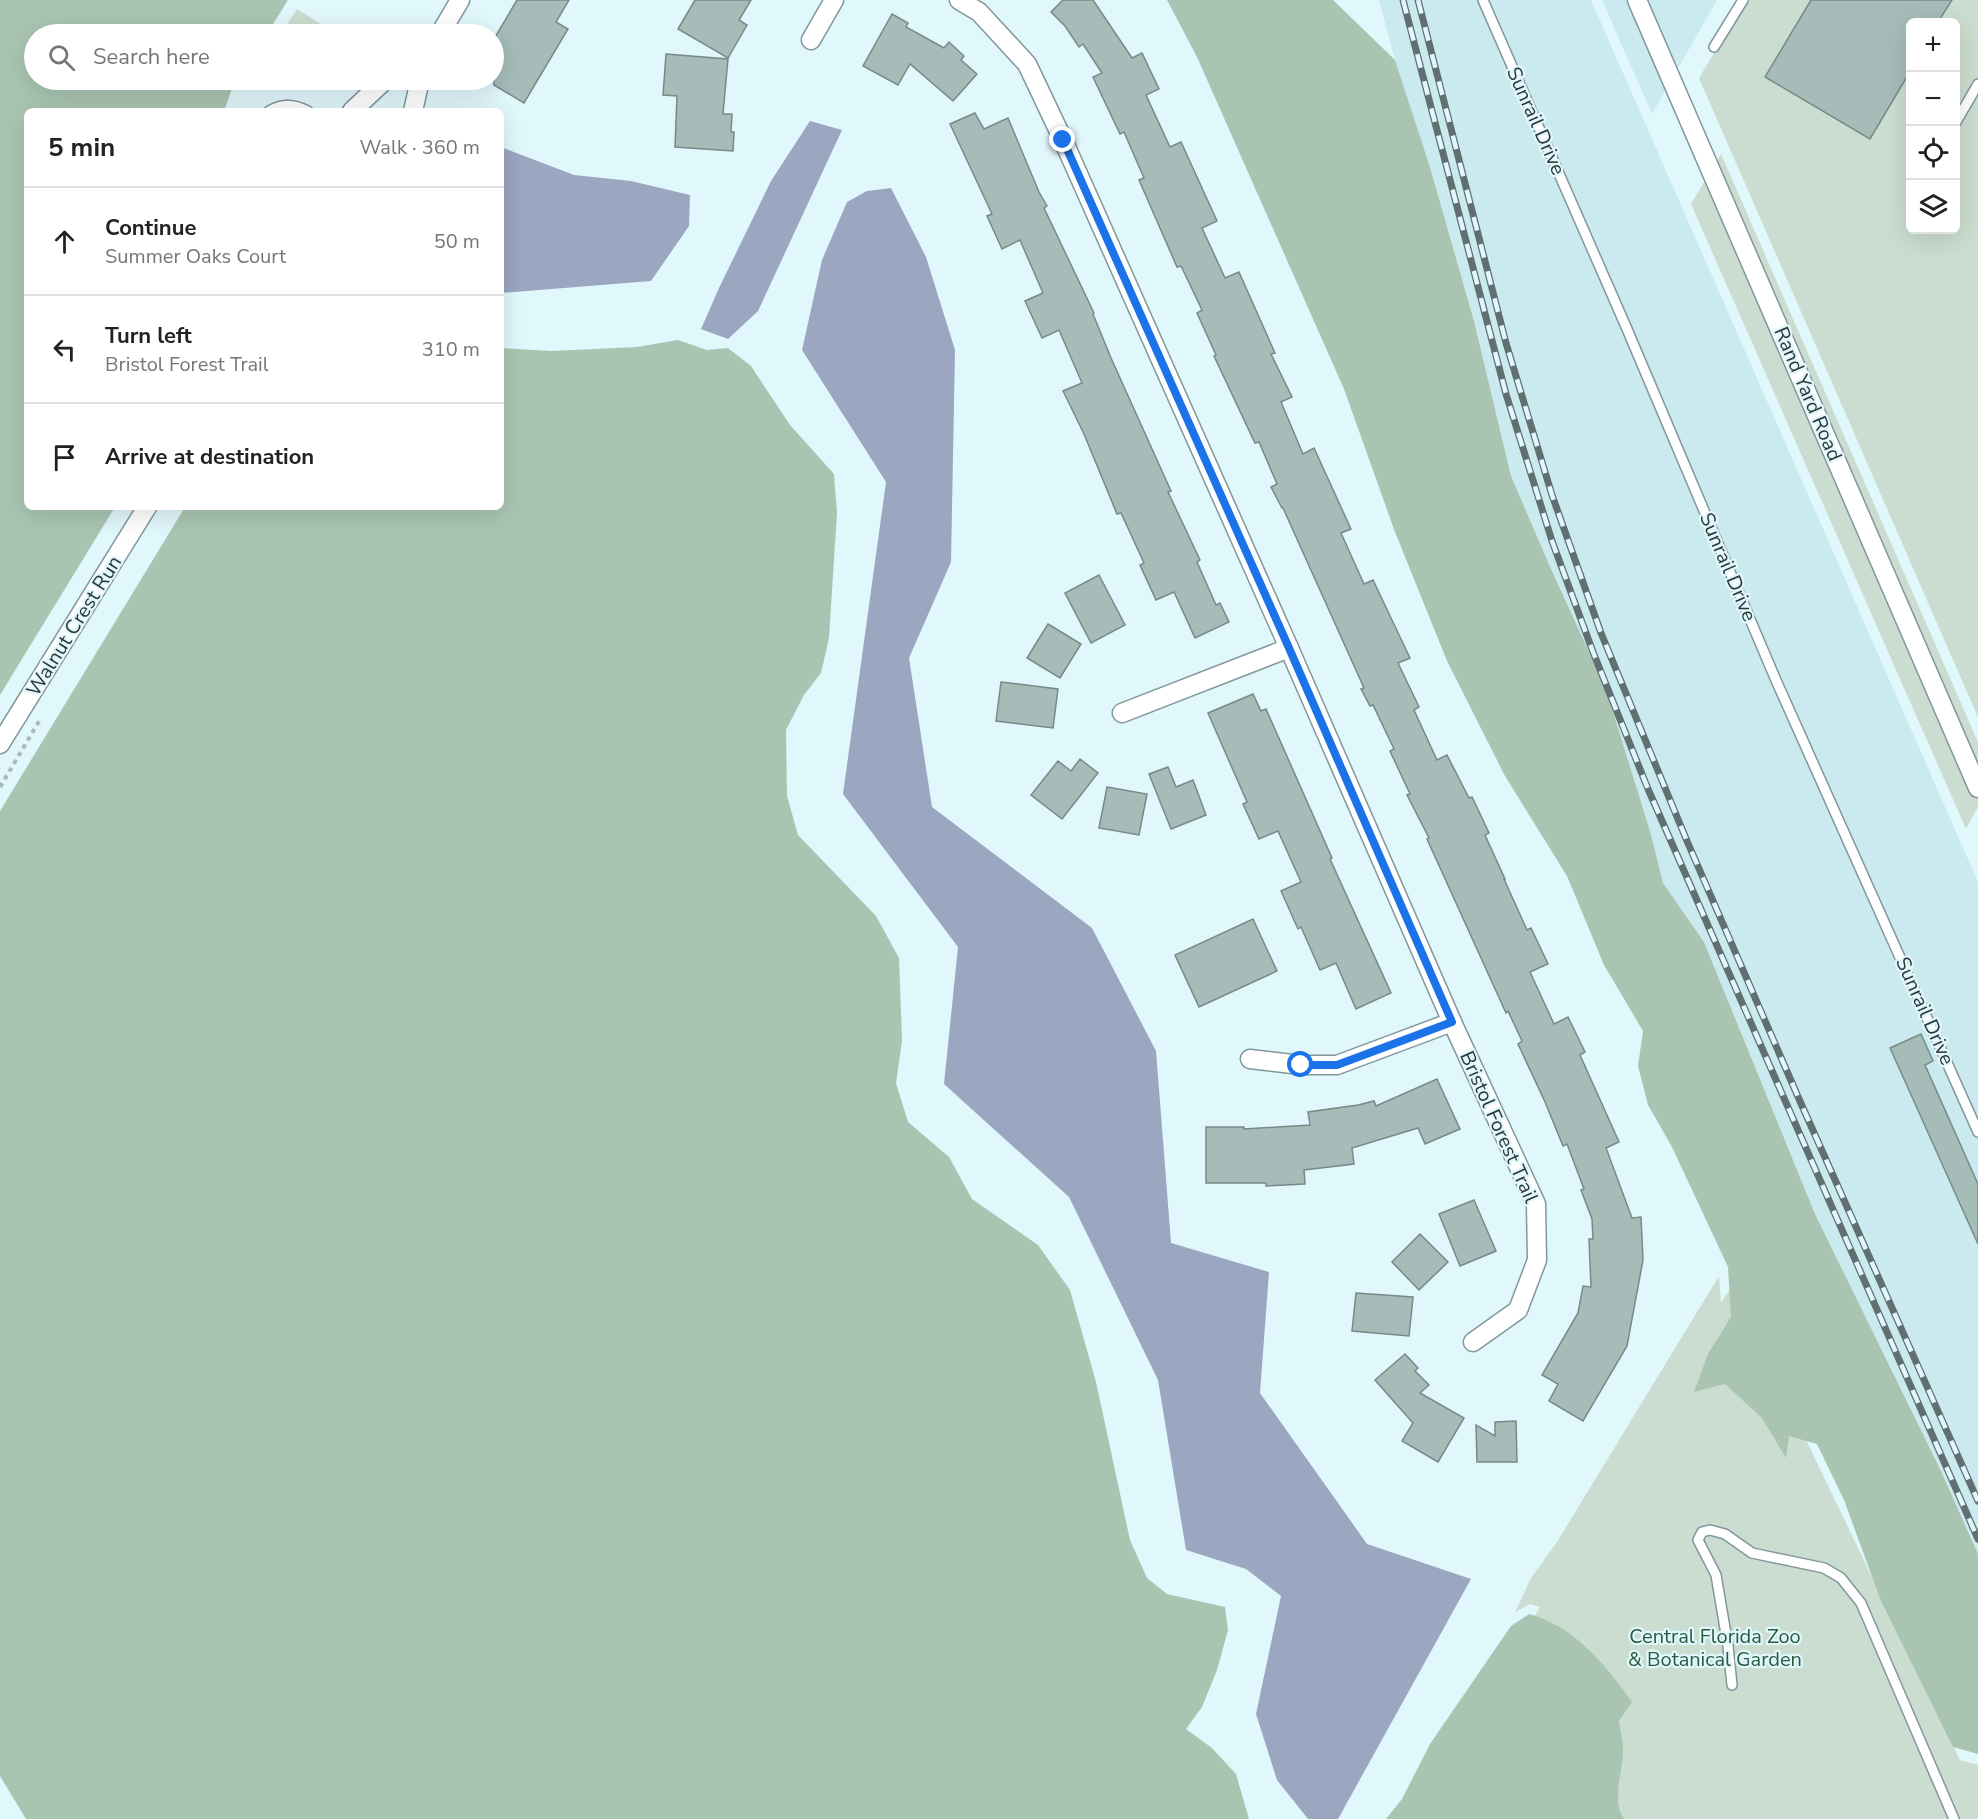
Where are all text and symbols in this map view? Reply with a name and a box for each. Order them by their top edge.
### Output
map controls [1906,18,1960,234]
button: + [1906,18,1960,72]
search box [24,24,504,90]
icon: search [45,41,78,74]
text: Search here [93,42,210,72]
street label: Sunrail Drive [1500,63,1572,179]
button: − [1906,72,1960,126]
route end [1049,126,1075,152]
button: locate [1906,126,1960,180]
text: 5 min [48,130,115,165]
text: Walk · 360 m [360,134,480,161]
button: layers [1906,180,1960,234]
text: Continue [105,213,196,243]
icon: ahead [48,225,81,258]
text: 50 m [434,228,480,255]
text: Summer Oaks Court [105,243,286,270]
text: Turn left [105,321,192,351]
street label: Rand Yard Road [1768,323,1848,465]
icon: left [48,333,81,366]
text: 310 m [422,336,480,363]
text: Bristol Forest Trail [105,351,269,378]
icon: arrive [48,441,81,474]
text: Arrive at destination [105,442,314,472]
street label: Sunrail Drive [1693,508,1763,626]
street label: Walnut Crest Run [20,551,128,701]
street label: Sunrail Drive [1889,953,1961,1069]
street label: Bristol Forest Trail [1453,1047,1545,1207]
route start [1287,1051,1313,1077]
park label: Central Florida Zoo & Botanical Garden [1628,1623,1802,1673]

